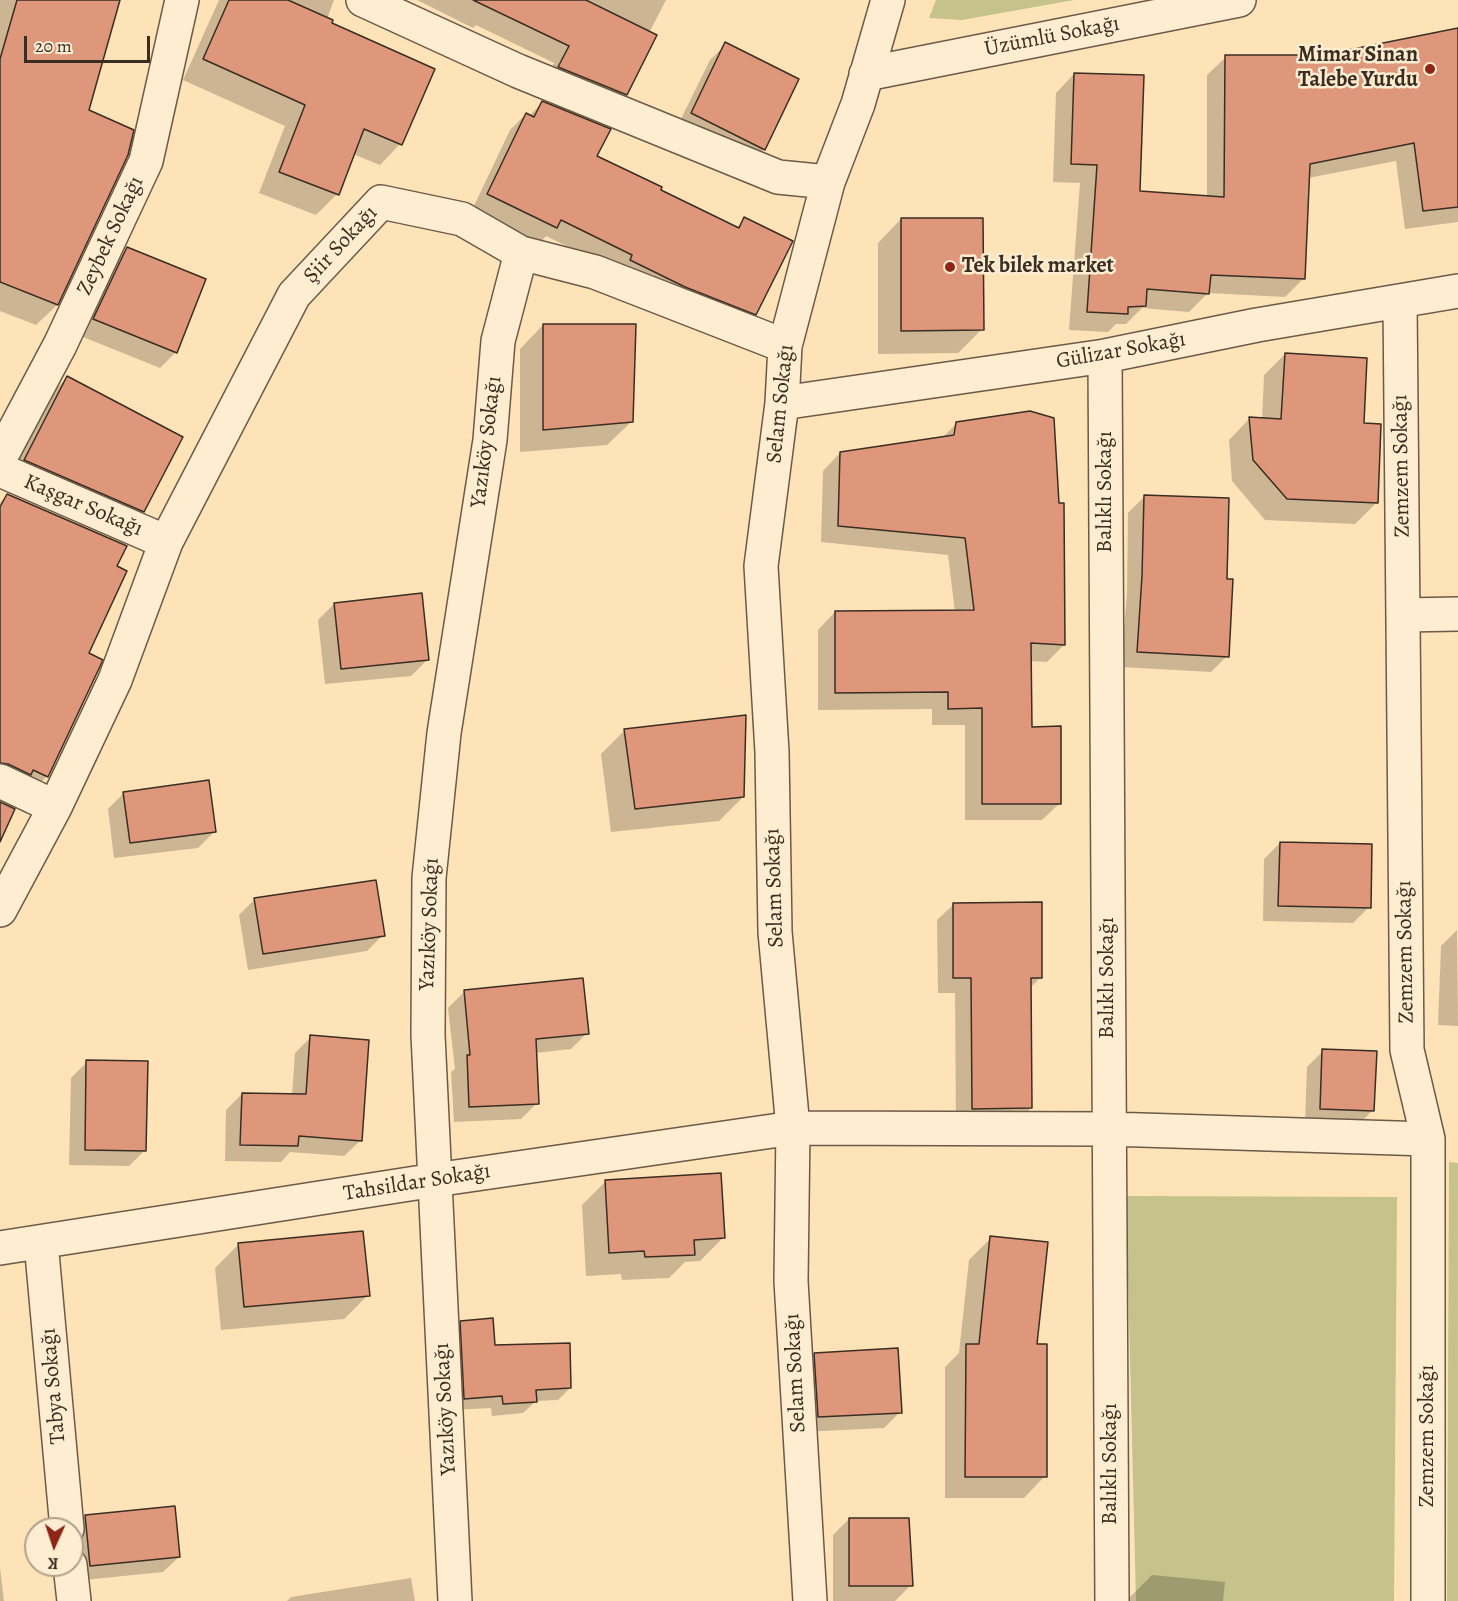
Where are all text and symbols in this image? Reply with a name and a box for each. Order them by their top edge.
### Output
street label: Üzümlü Sokağı [982,11,1122,63]
scale bar [27,24,153,62]
text: 20 m [35,34,72,58]
place label: Mimar Sinan Talebe Yurdu [1298,43,1418,94]
marker: Mimar Sinan Talebe Yurdu [1423,62,1437,76]
street label: Zeybek Sokağı [72,172,150,300]
street label: Şiir Sokağı [298,201,384,289]
place label: Tek bilek market [962,254,1114,280]
marker: Tek bilek market [943,260,957,274]
street label: Gülizar Sokağı [1054,327,1188,375]
street label: Selam Sokağı [762,343,800,465]
street label: Yazıköy Sokağı [466,375,508,509]
street label: Zemzem Sokağı [1388,394,1416,538]
street label: Balıklı Sokağı [1093,431,1119,553]
street label: Kaşgar Sokağı [20,469,146,543]
street label: Selam Sokağı [760,828,790,948]
street label: Yazıköy Sokağı [414,857,446,991]
street label: Zemzem Sokağı [1392,880,1420,1024]
street label: Balıklı Sokağı [1095,917,1121,1039]
street label: Tahsildar Sokağı [342,1158,492,1208]
street label: Selam Sokağı [780,1313,812,1433]
street label: Tabya Sokağı [36,1327,72,1445]
street label: Yazıköy Sokağı [429,1342,463,1476]
street label: Zemzem Sokağı [1415,1365,1441,1507]
street label: Balıklı Sokağı [1098,1403,1124,1525]
north arrow [24,1517,84,1577]
text: K [47,1552,59,1574]

